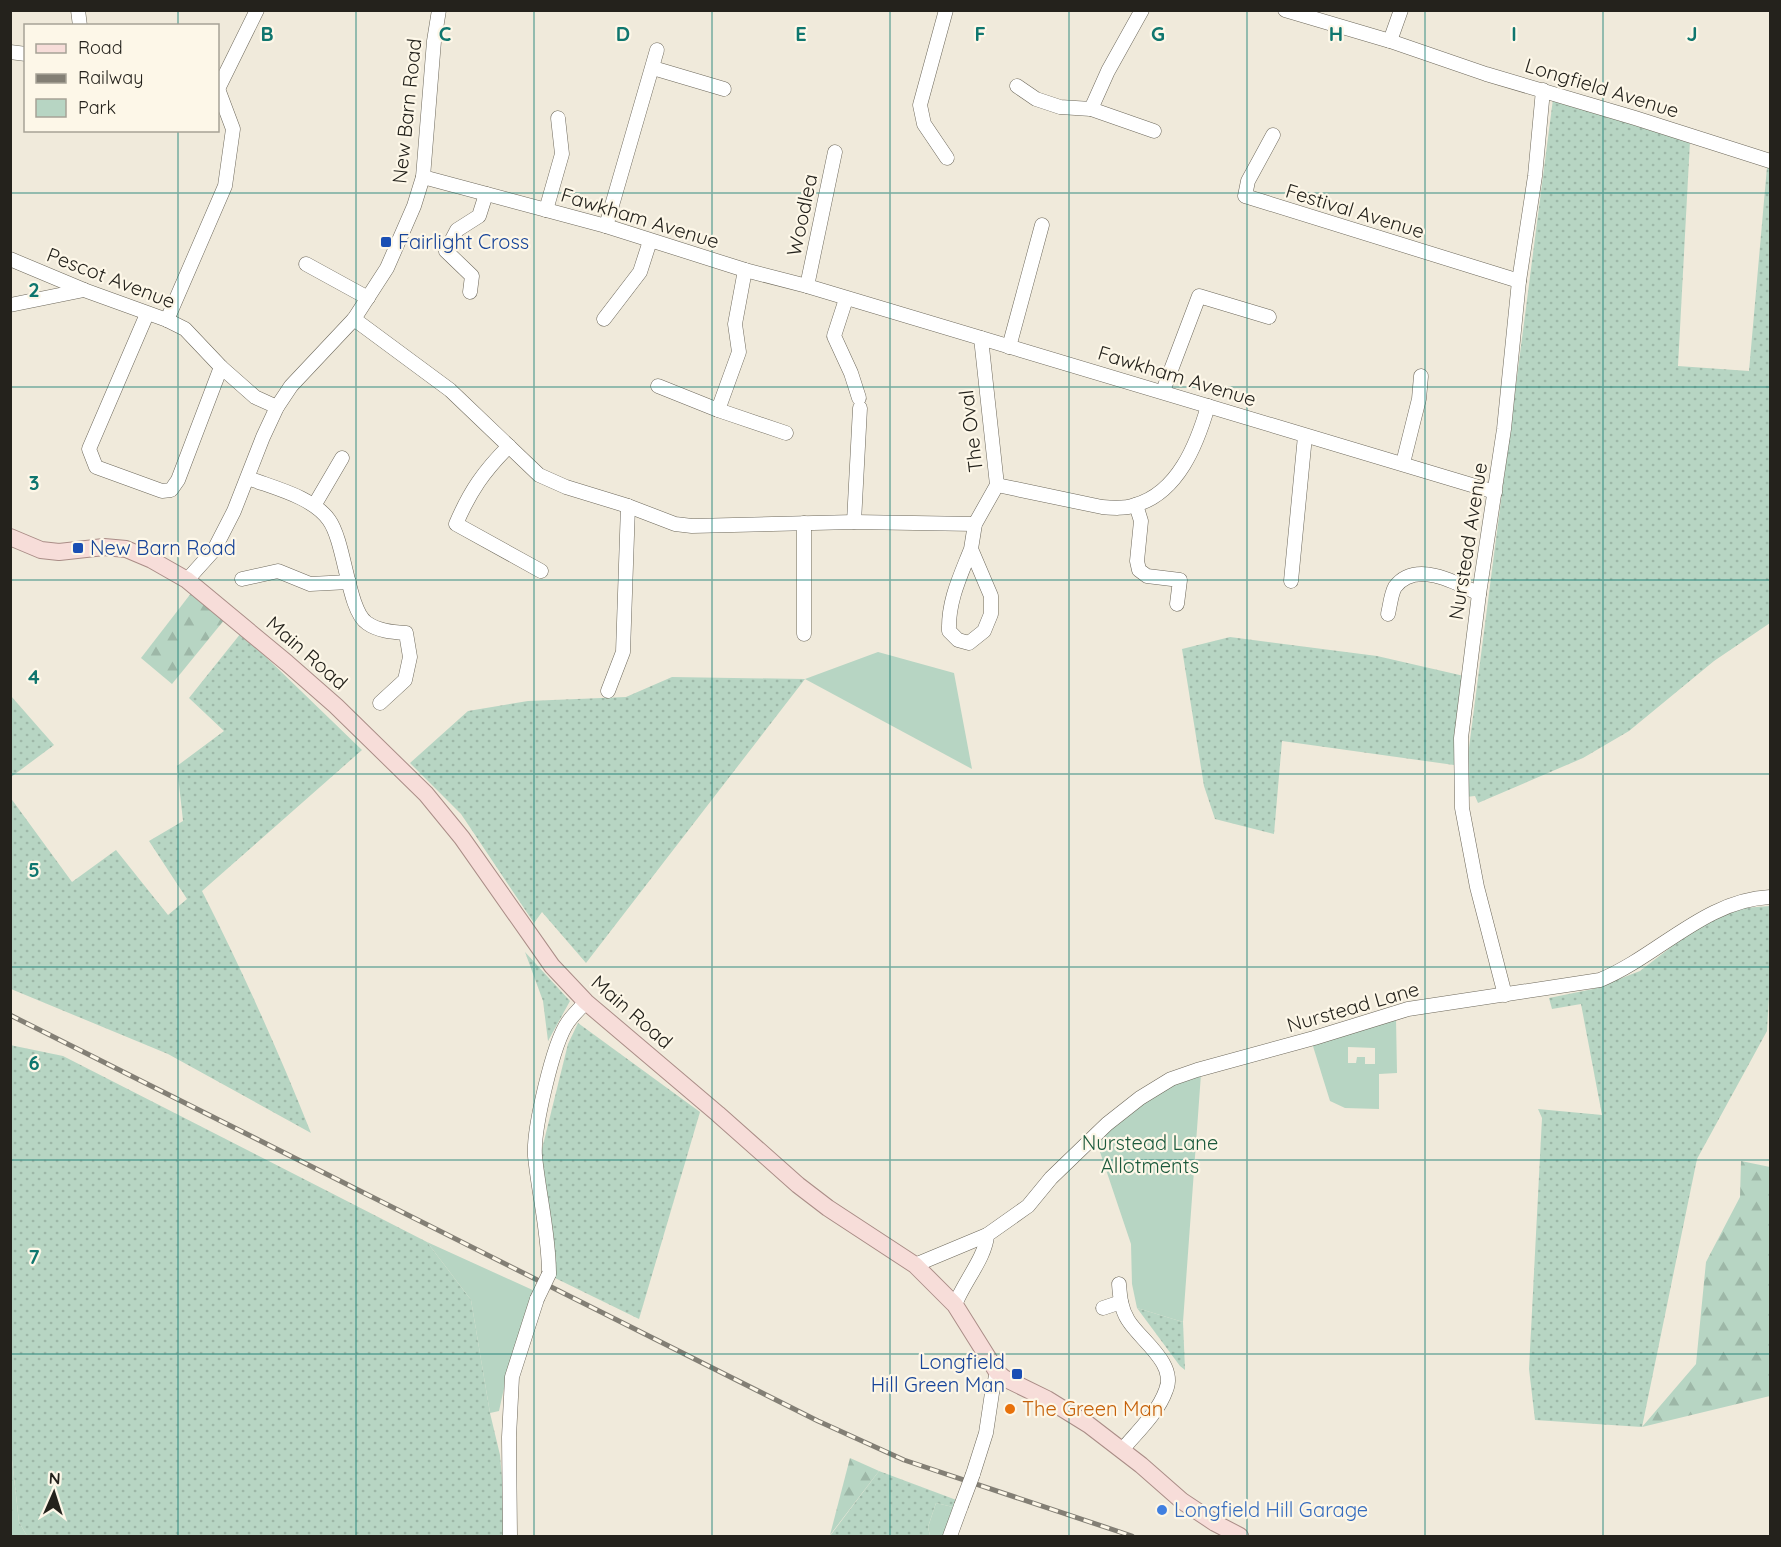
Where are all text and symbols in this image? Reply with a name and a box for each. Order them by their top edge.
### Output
text: B [260,21,274,46]
text: C [439,21,452,46]
text: D [616,21,630,46]
text: E [795,21,807,46]
text: F [974,21,986,46]
text: G [1151,21,1165,46]
text: H [1329,21,1343,46]
text: I [1511,21,1517,46]
text: J [1686,21,1698,46]
legend [24,24,219,132]
text: Road [78,36,123,59]
street label: New Barn Road [386,37,427,185]
street label: Longfield Avenue [1522,52,1682,123]
text: Railway [78,66,144,89]
text: Park [78,96,116,119]
street label: Woodlea [781,172,822,258]
street label: Festival Avenue [1283,178,1428,244]
street label: Fawkham Avenue [558,182,722,253]
place label: Fairlight Cross [398,229,529,254]
marker: Fairlight Cross [379,235,393,249]
street label: Pescot Avenue [43,242,179,313]
text: 2 [28,277,40,302]
street label: Fawkham Avenue [1095,340,1259,411]
street label: The Oval [953,388,988,474]
street label: Nurstead Avenue [1443,460,1492,621]
text: 3 [29,470,39,495]
place label: New Barn Road [90,535,236,560]
marker: New Barn Road [71,541,85,555]
street label: Main Road [262,611,353,695]
text: 4 [28,664,40,689]
text: 5 [28,857,40,882]
street label: Main Road [587,970,678,1054]
street label: Nurstead Lane [1284,976,1422,1037]
text: 6 [28,1050,40,1075]
park label: Nurstead Lane Allotments [1082,1130,1218,1178]
text: 7 [29,1244,40,1269]
place label: Longfield Hill Green Man [871,1349,1005,1397]
marker: Longfield Hill Green Man [1010,1367,1024,1381]
place label: The Green Man [1022,1396,1163,1421]
marker: The Green Man [1003,1402,1017,1416]
north arrow [24,1463,84,1523]
text: N [48,1468,61,1488]
place label: Longfield Hill Garage [1174,1497,1368,1522]
marker: Longfield Hill Garage [1155,1503,1169,1517]

